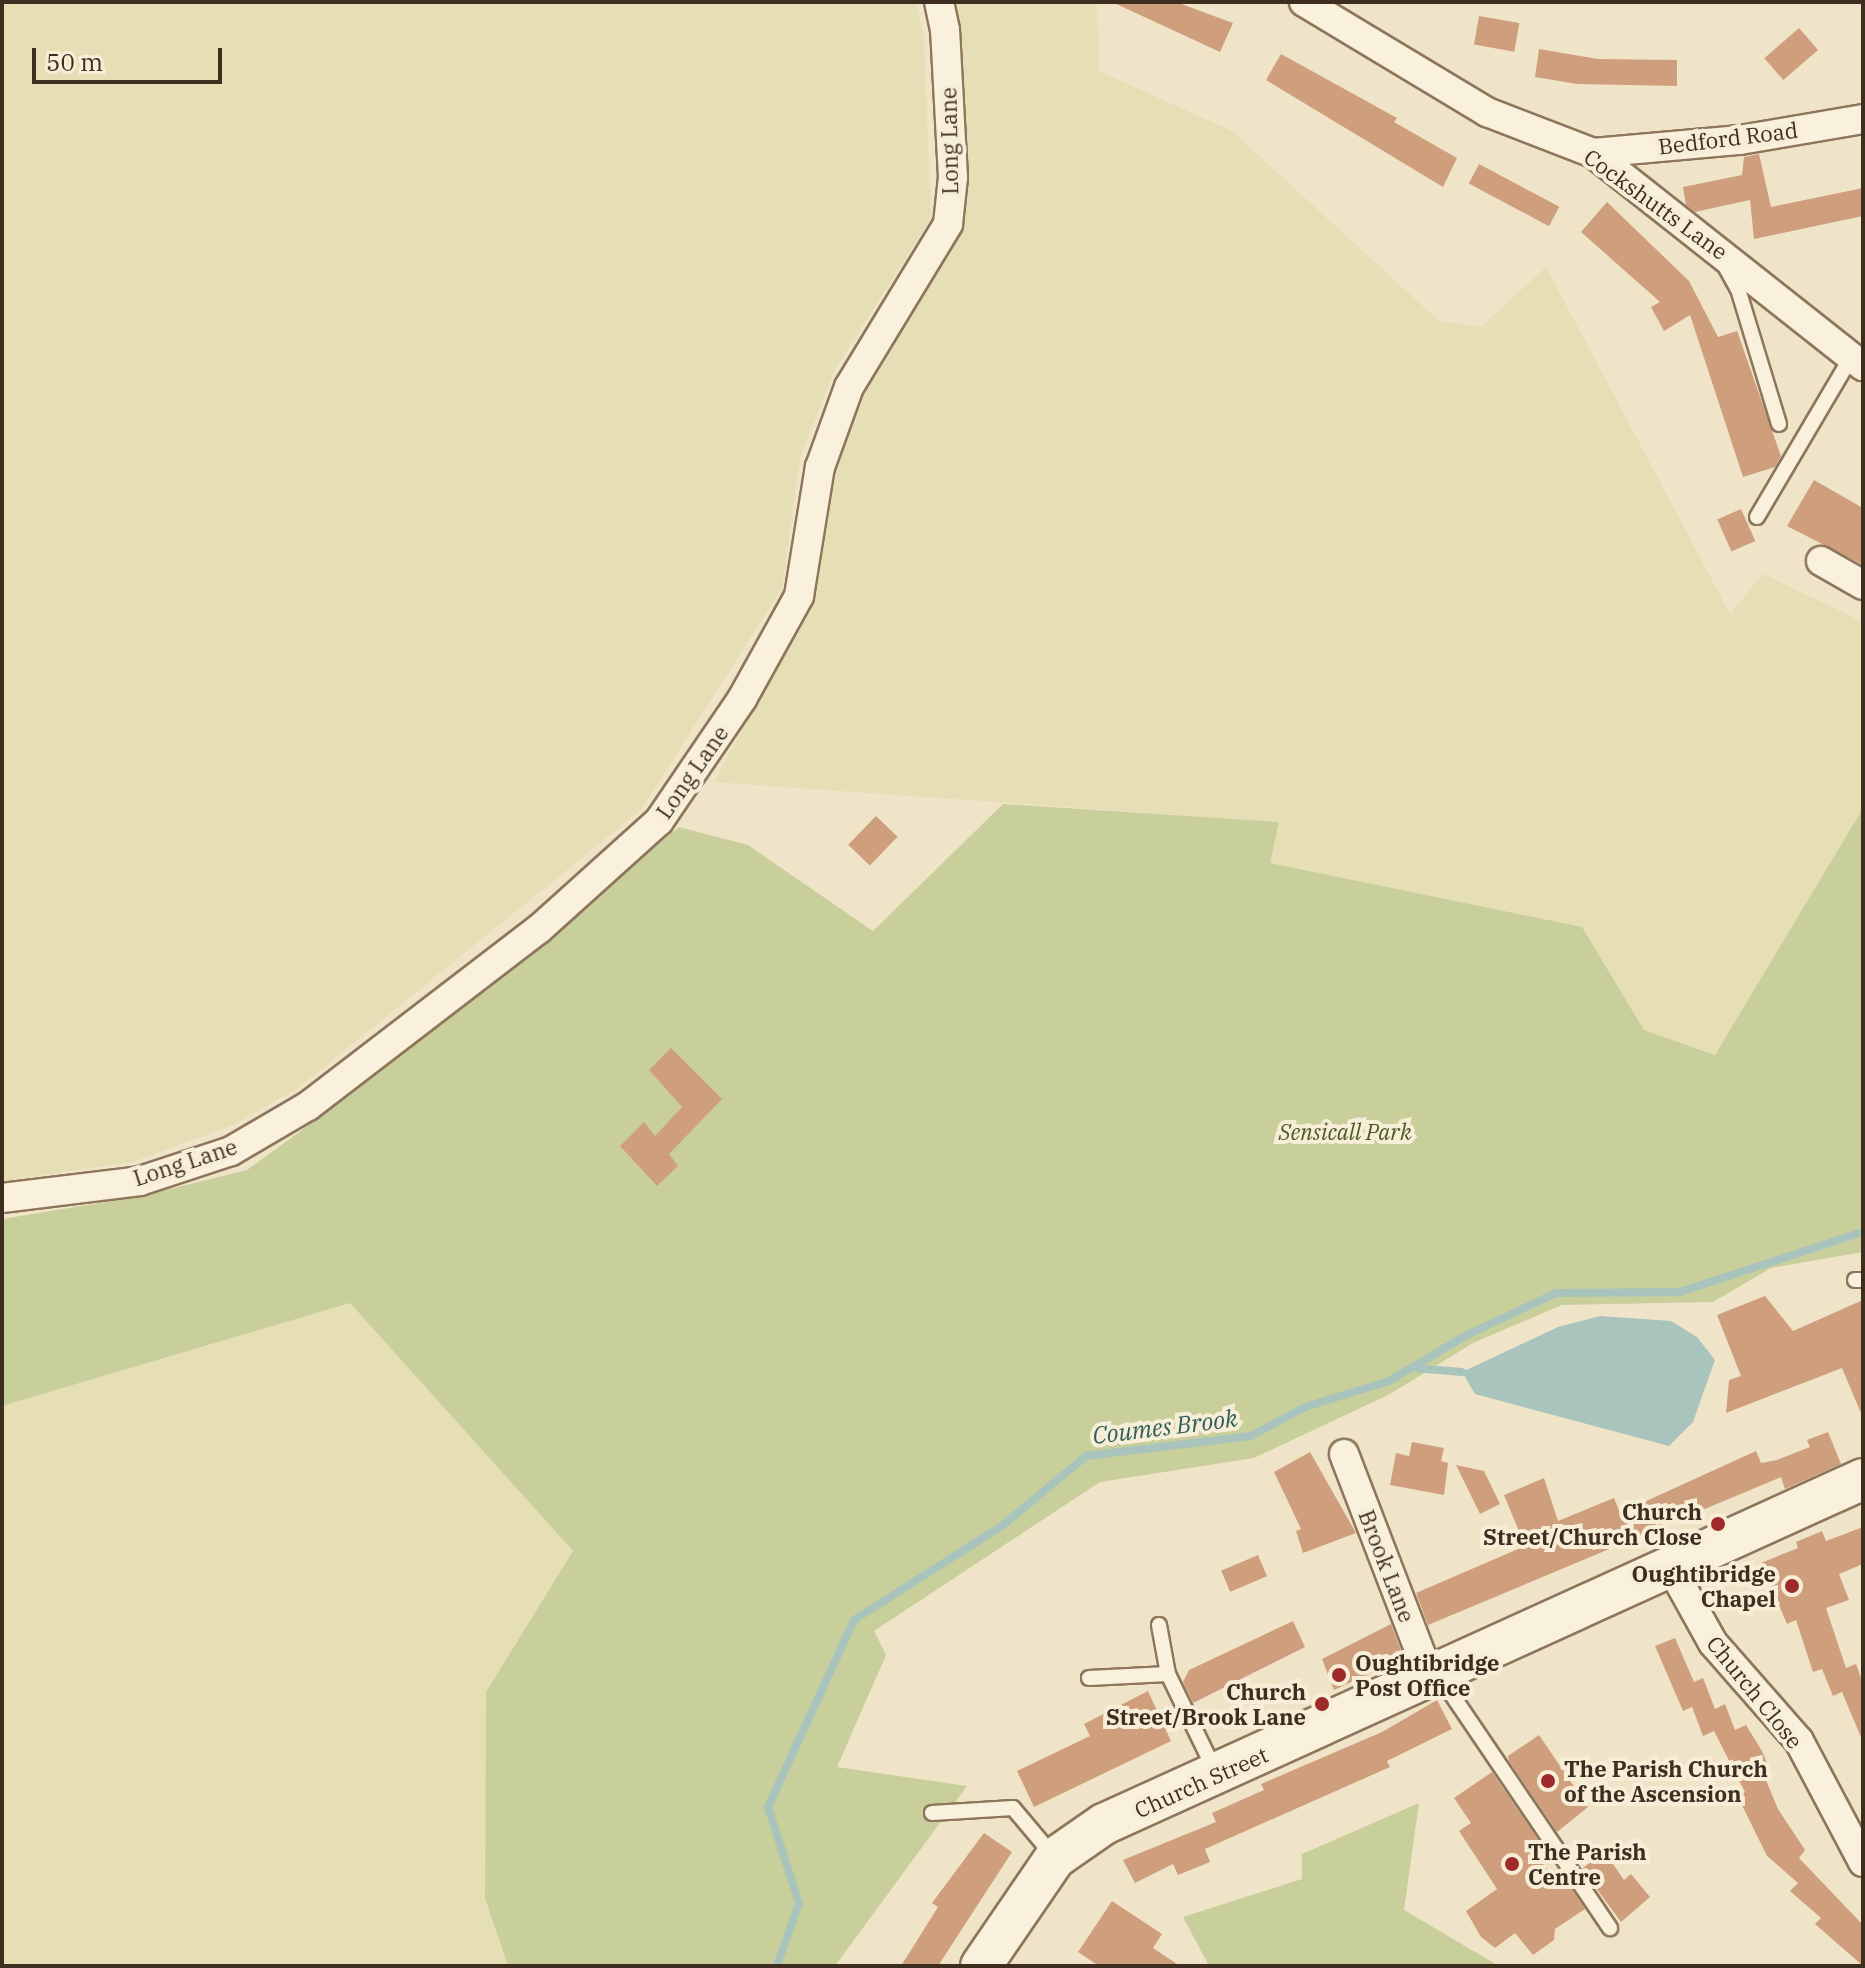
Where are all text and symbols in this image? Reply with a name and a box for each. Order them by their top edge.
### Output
scale bar [36,32,226,82]
text: 50 m [46,46,103,78]
street label: Long Lane [935,87,963,195]
street label: Bedford Road [1657,116,1799,160]
street label: Cockshutts Lane [1579,143,1733,265]
street label: Long Lane [650,720,734,824]
park label: Sensicall Park [1278,1119,1412,1145]
street label: Long Lane [130,1133,240,1191]
water label: Coumes Brook [1091,1404,1239,1450]
place label: Church Street/Church Close [1483,1498,1702,1550]
street label: Brook Lane [1353,1506,1421,1626]
marker: Church Street/Church Close [1709,1515,1727,1533]
place label: Oughtibridge Chapel [1631,1560,1776,1612]
marker: Oughtibridge Chapel [1783,1577,1801,1595]
street label: Church Close [1702,1630,1808,1754]
place label: Oughtibridge Post Office [1355,1649,1500,1700]
marker: Oughtibridge Post Office [1330,1666,1348,1684]
place label: Church Street/Brook Lane [1106,1678,1306,1730]
marker: Church Street/Brook Lane [1313,1695,1331,1713]
street label: Church Street [1130,1741,1272,1823]
place label: The Parish Church of the Ascension [1564,1755,1768,1806]
marker: The Parish Church of the Ascension [1539,1772,1557,1790]
place label: The Parish Centre [1528,1838,1647,1890]
marker: The Parish Centre [1503,1855,1521,1873]

